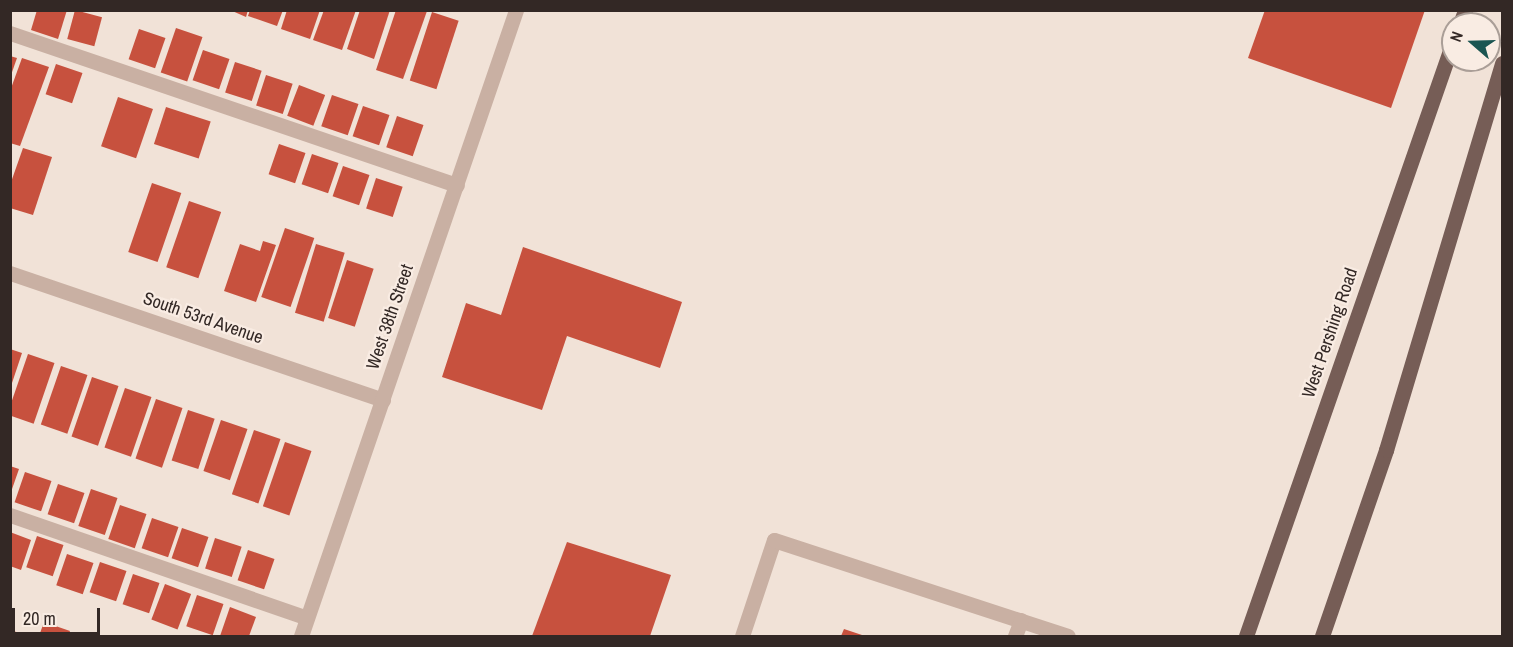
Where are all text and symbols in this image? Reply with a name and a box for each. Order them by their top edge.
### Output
north arrow [1441,12,1501,72]
text: N [1444,28,1468,45]
street label: West 38th Street [362,262,418,372]
street label: West Pershing Road [1298,265,1362,401]
street label: South 53rd Avenue [140,287,266,349]
scale bar [15,596,104,634]
text: 20 m [23,606,56,631]

